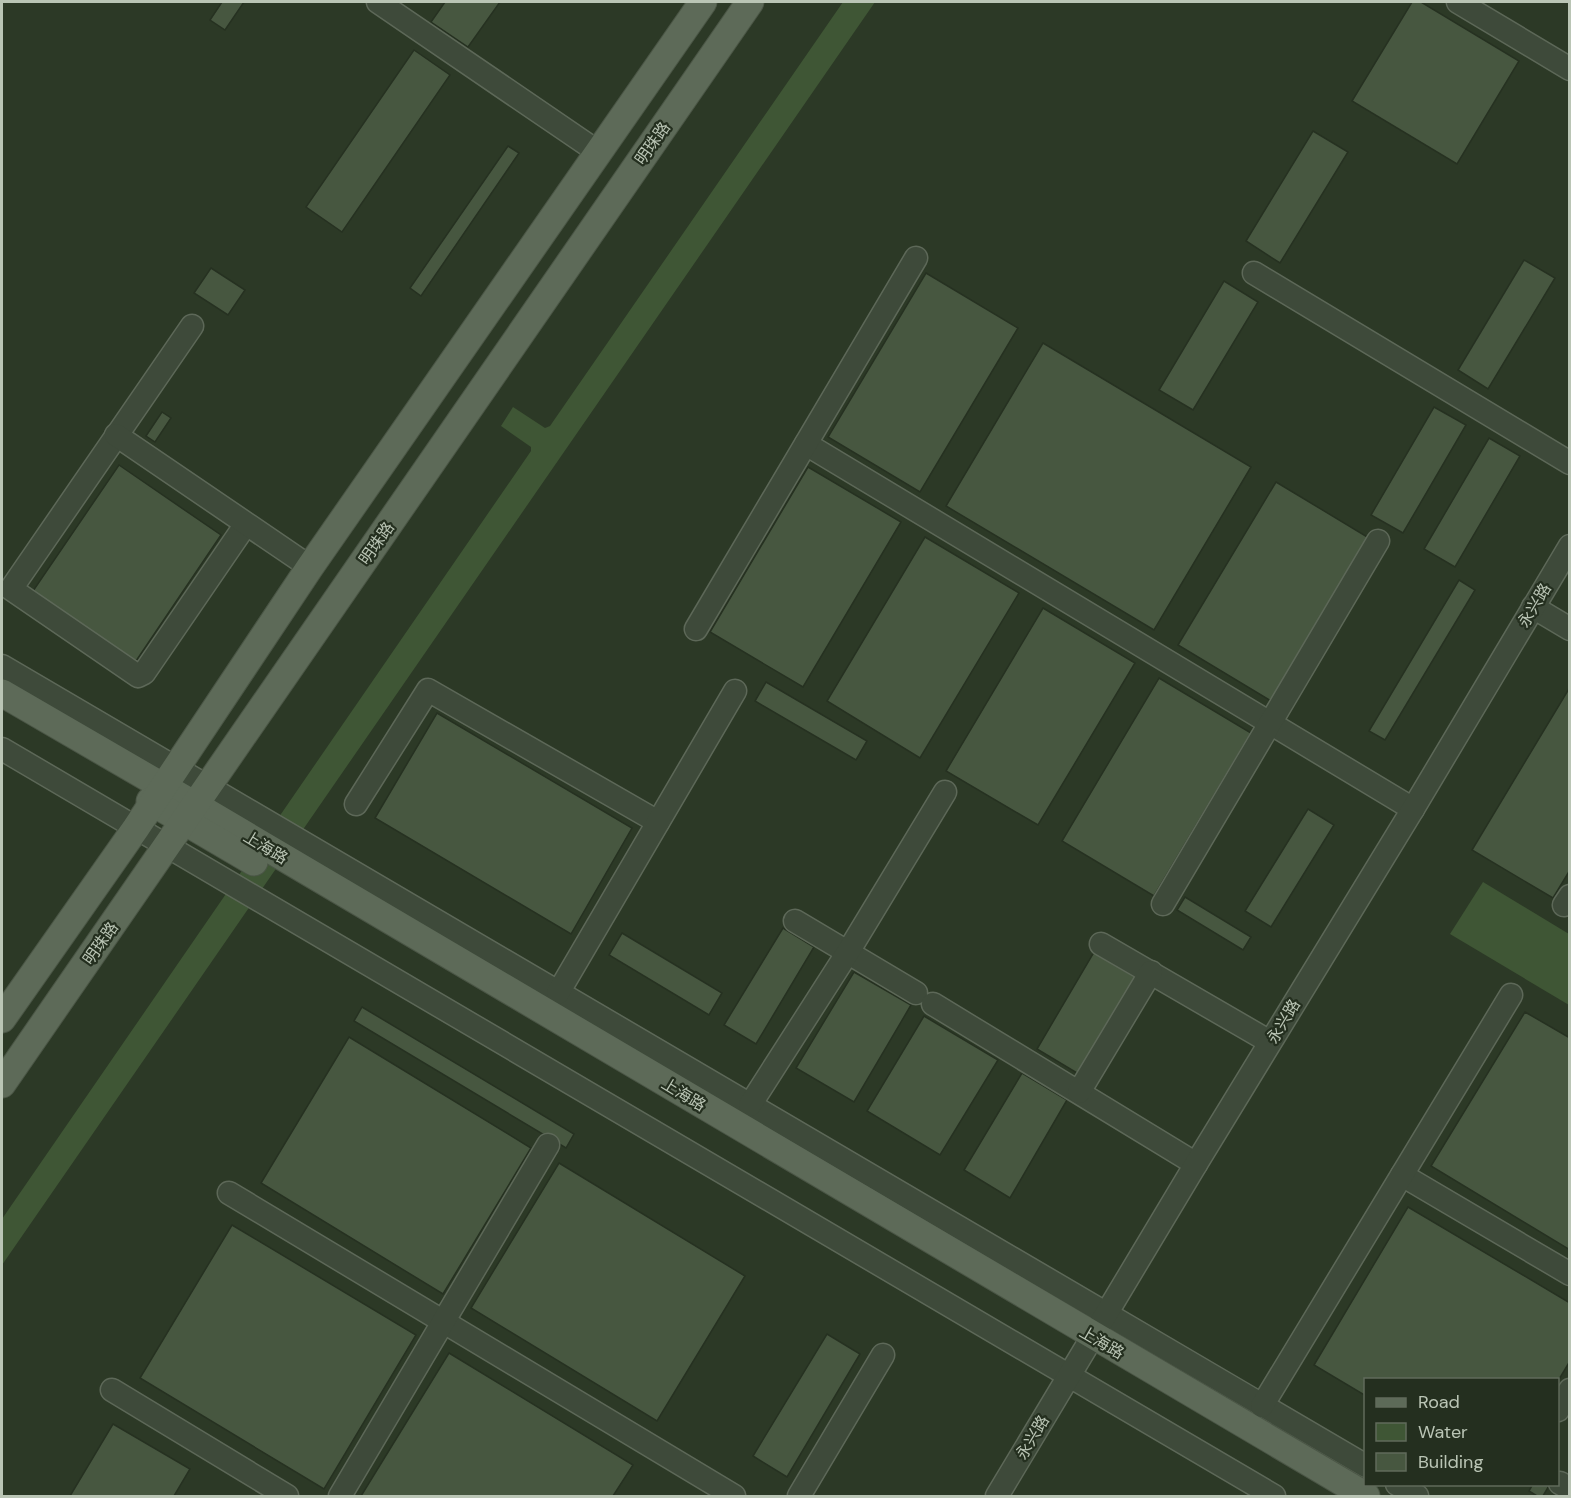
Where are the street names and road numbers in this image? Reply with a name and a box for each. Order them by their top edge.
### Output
street label: 明珠路 [630,118,675,169]
street label: 明珠路 [354,518,399,569]
street label: 永兴路 [1513,579,1556,631]
street label: 上海路 [240,826,292,869]
street label: 明珠路 [78,918,123,969]
street label: 永兴路 [1262,995,1305,1047]
street label: 上海路 [658,1073,710,1116]
street label: 上海路 [1076,1321,1128,1364]
street label: 永兴路 [1011,1411,1054,1463]

